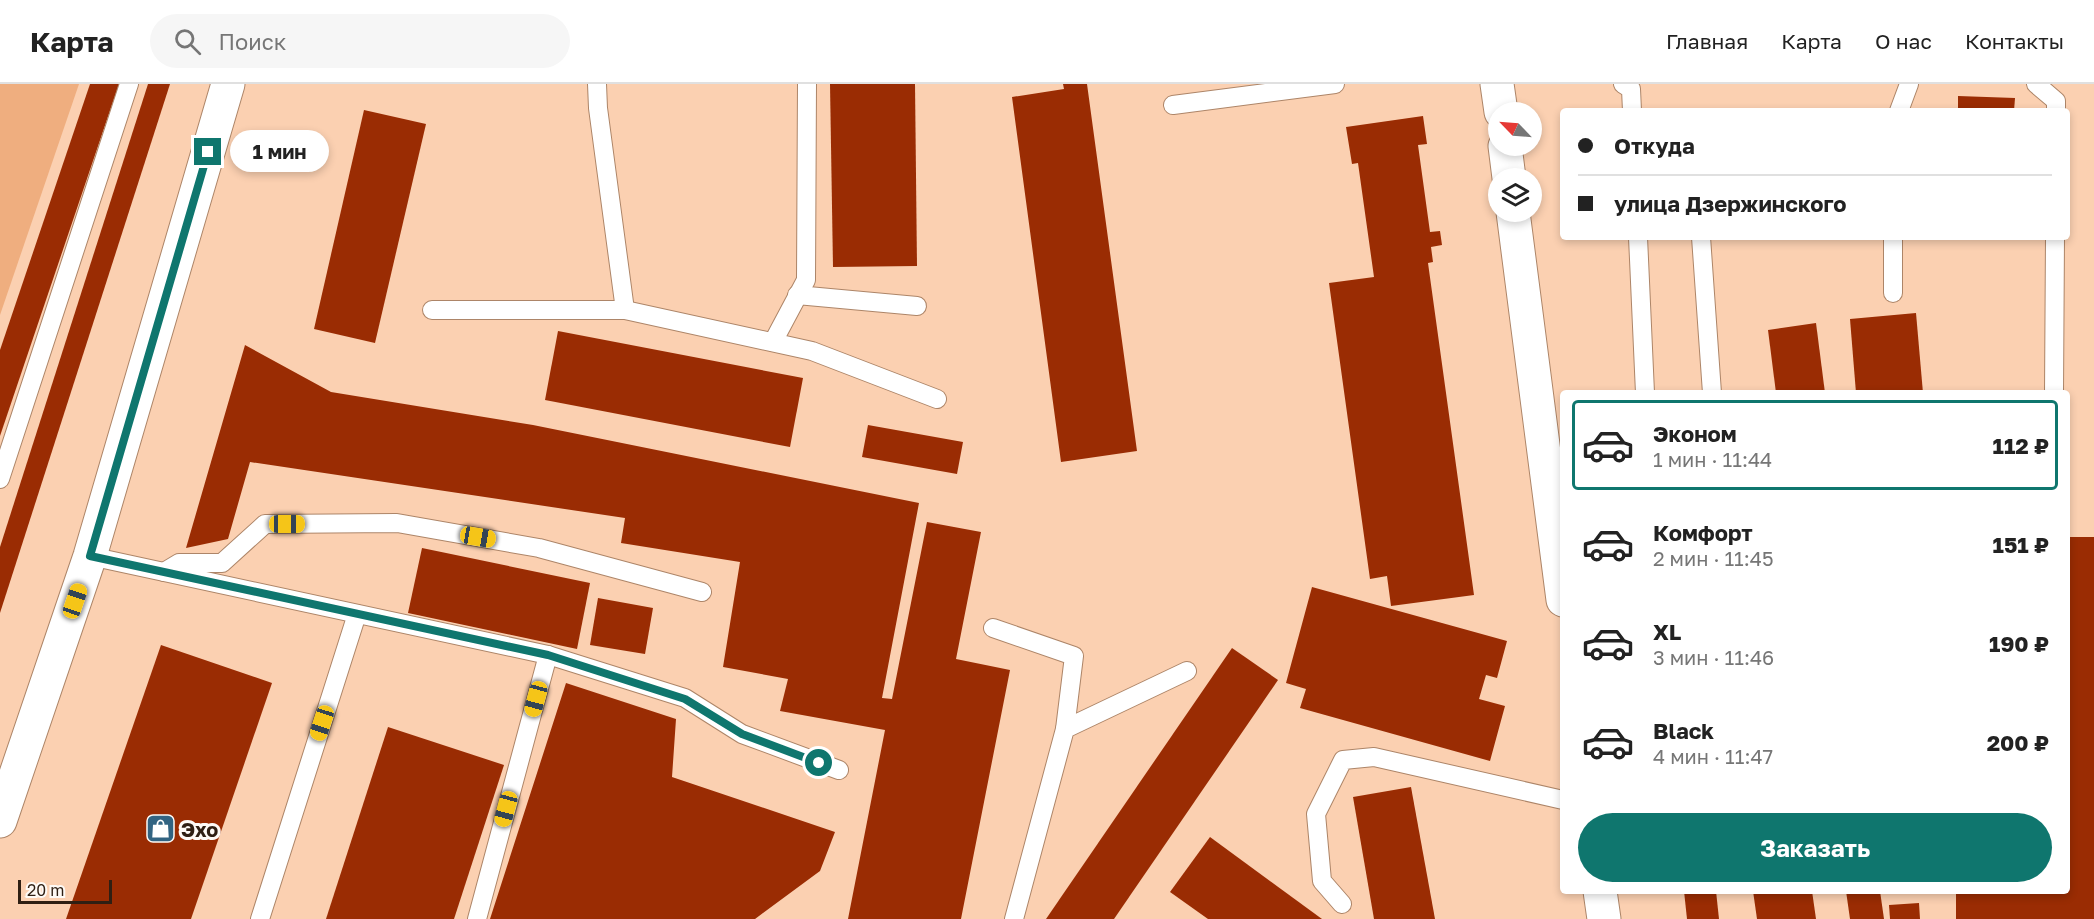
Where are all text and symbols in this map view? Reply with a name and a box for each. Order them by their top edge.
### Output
search box [150,14,570,68]
text: Карта [30,25,114,58]
icon: search [171,25,204,58]
text: Поиск [219,28,286,55]
text: Главная [1666,28,1748,54]
text: Карта [1781,28,1842,54]
text: О нас [1875,28,1932,54]
text: Контакты [1965,28,2064,54]
north arrow [1488,102,1542,156]
map controls [1488,102,1542,222]
callout: 1 мин [229,131,328,173]
text: Откуда [1614,132,1695,159]
route end [194,138,221,165]
text: 1 мин [252,139,307,163]
button: layers [1488,168,1542,222]
text: улица Дзержинского [1614,190,1847,217]
icon: car [1581,418,1635,472]
text: Эконом [1653,420,1737,447]
text: 112 ₽ [1993,432,2049,459]
text: 1 мин · 11:44 [1653,447,1772,471]
car [269,515,305,533]
icon: car [1581,517,1635,571]
text: Комфорт [1653,519,1753,546]
car [459,525,497,549]
text: 151 ₽ [1993,531,2049,558]
text: 2 мин · 11:45 [1653,546,1774,570]
car [61,581,89,621]
icon: car [1581,616,1635,670]
text: XL [1653,618,1681,645]
text: 190 ₽ [1989,630,2049,657]
text: 3 мин · 11:46 [1653,645,1774,669]
car [523,679,549,719]
car [308,703,336,743]
icon: car [1581,715,1635,769]
text: Black [1653,717,1714,744]
text: 200 ₽ [1987,729,2049,756]
text: 4 мин · 11:47 [1653,744,1773,768]
route start [805,749,832,776]
car [493,789,519,829]
shop icon: Эхо [144,813,176,845]
button: Заказать [1578,813,2052,882]
place label: Эхо [181,817,218,841]
scale bar [18,877,112,904]
text: 20 m [27,880,64,900]

